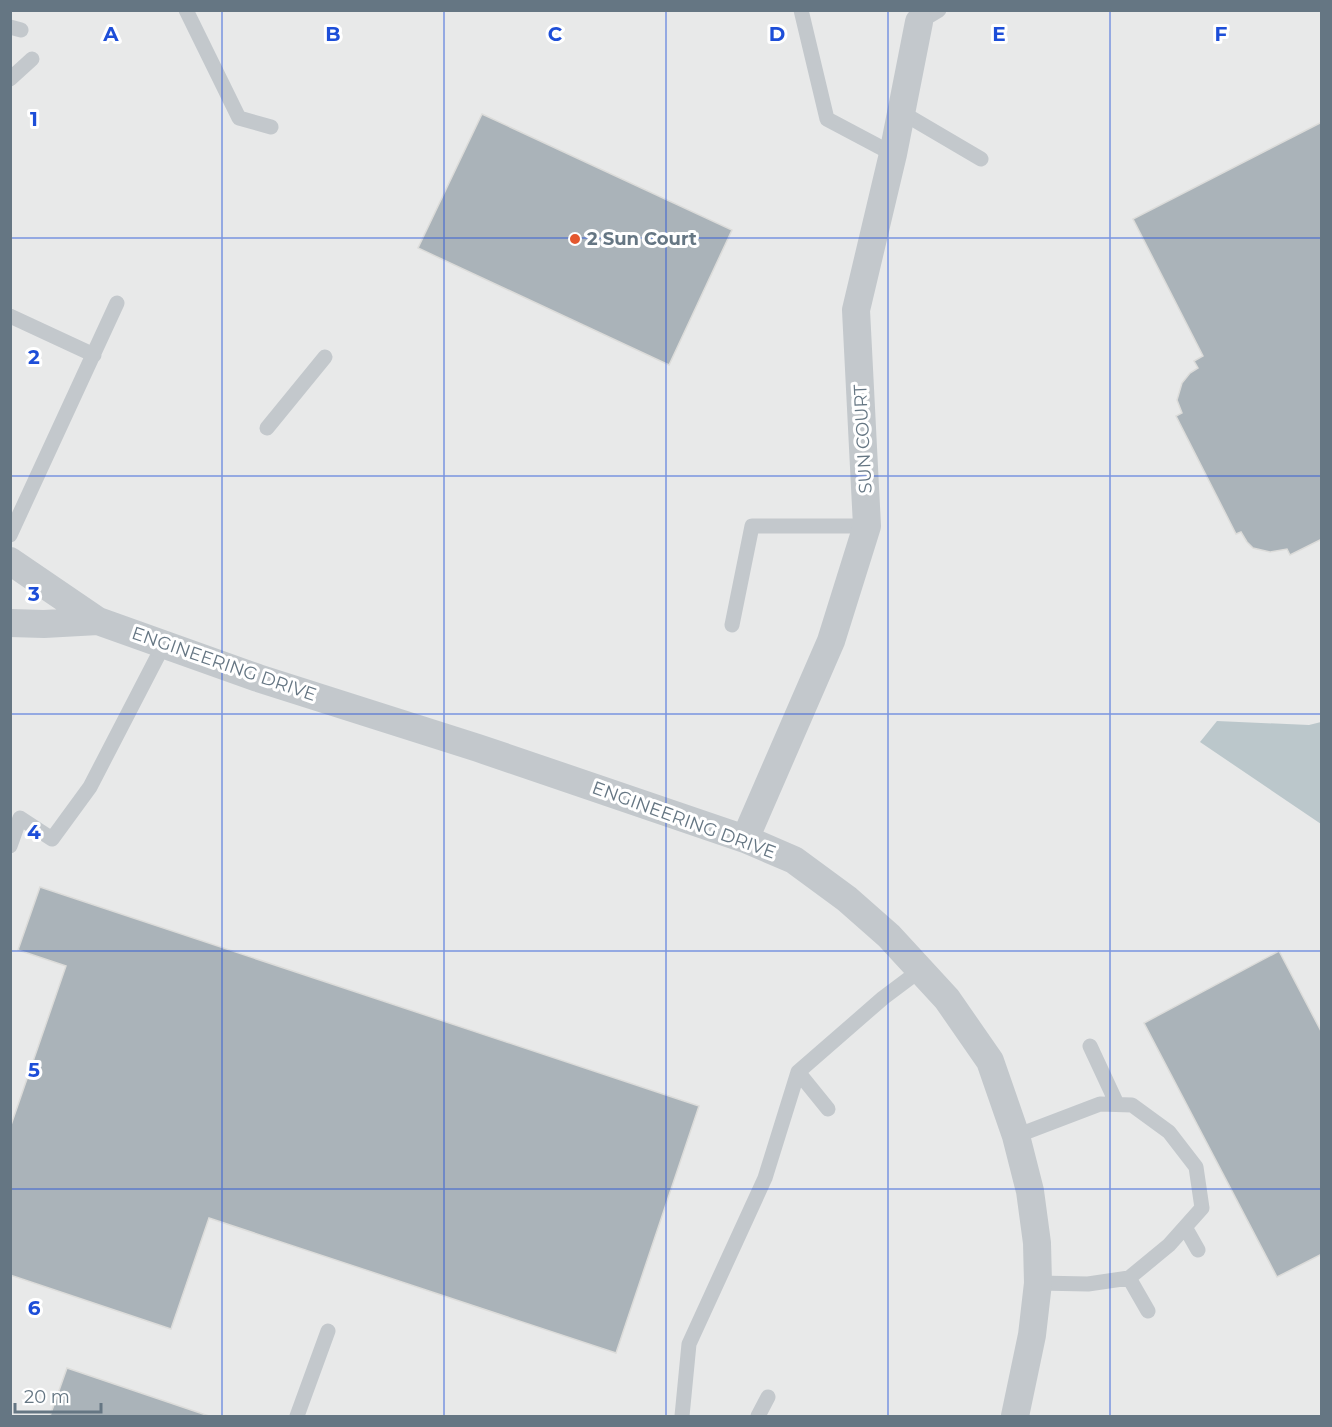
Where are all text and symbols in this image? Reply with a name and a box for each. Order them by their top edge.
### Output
text: A [102,22,119,46]
text: B [325,22,341,46]
text: C [548,22,563,46]
text: D [769,22,785,46]
text: E [992,22,1006,46]
text: F [1215,22,1228,46]
text: 1 [30,107,38,131]
place label: 2 Sun Court [587,228,697,250]
marker: 2 Sun Court [568,232,582,246]
text: 2 [28,345,40,369]
street label: SUN COURT [849,383,877,494]
text: 3 [27,582,40,606]
street label: ENGINEERING DRIVE [129,622,319,706]
street label: ENGINEERING DRIVE [589,777,779,863]
text: 4 [27,820,41,844]
text: 5 [28,1058,40,1082]
text: 6 [28,1296,41,1320]
scale bar [15,1376,100,1414]
text: 20 m [24,1386,70,1408]

